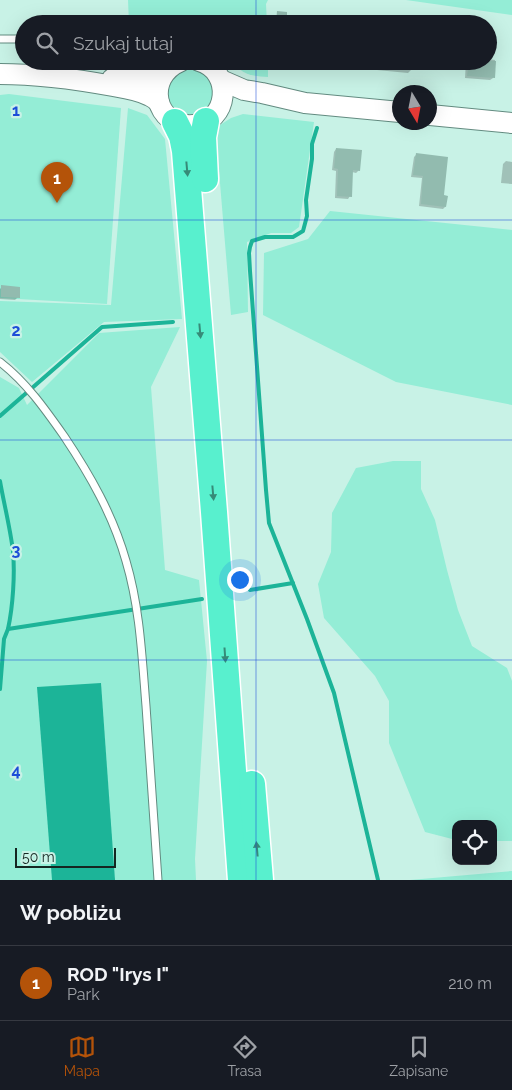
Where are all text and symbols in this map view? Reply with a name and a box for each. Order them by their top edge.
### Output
search box [15,15,497,70]
icon: search [33,29,61,57]
text: Szukaj tutaj [73,32,173,54]
north arrow [392,85,437,130]
text: 1 [12,101,20,120]
one-way arrow [183,161,191,177]
pin: 1 [41,162,73,203]
text: 2 [11,321,21,340]
one-way arrow [196,323,204,339]
one-way arrow [209,485,217,501]
text: 3 [12,541,21,560]
your location [227,567,253,593]
one-way arrow [221,647,229,663]
text: 4 [11,761,21,780]
map controls [452,820,497,865]
button: locate [452,820,497,865]
one-way arrow [253,840,261,856]
scale bar [15,845,116,868]
text: 50 m [22,849,55,865]
text: W pobliżu [20,900,121,925]
text: ROD "Irys I" [67,963,169,985]
text: 1 [32,974,40,993]
text: 210 m [448,974,492,993]
text: Park [67,985,100,1004]
tab: Mapa [64,1033,100,1079]
tab: Trasa [228,1033,262,1079]
tab: Zapisane [389,1033,448,1079]

